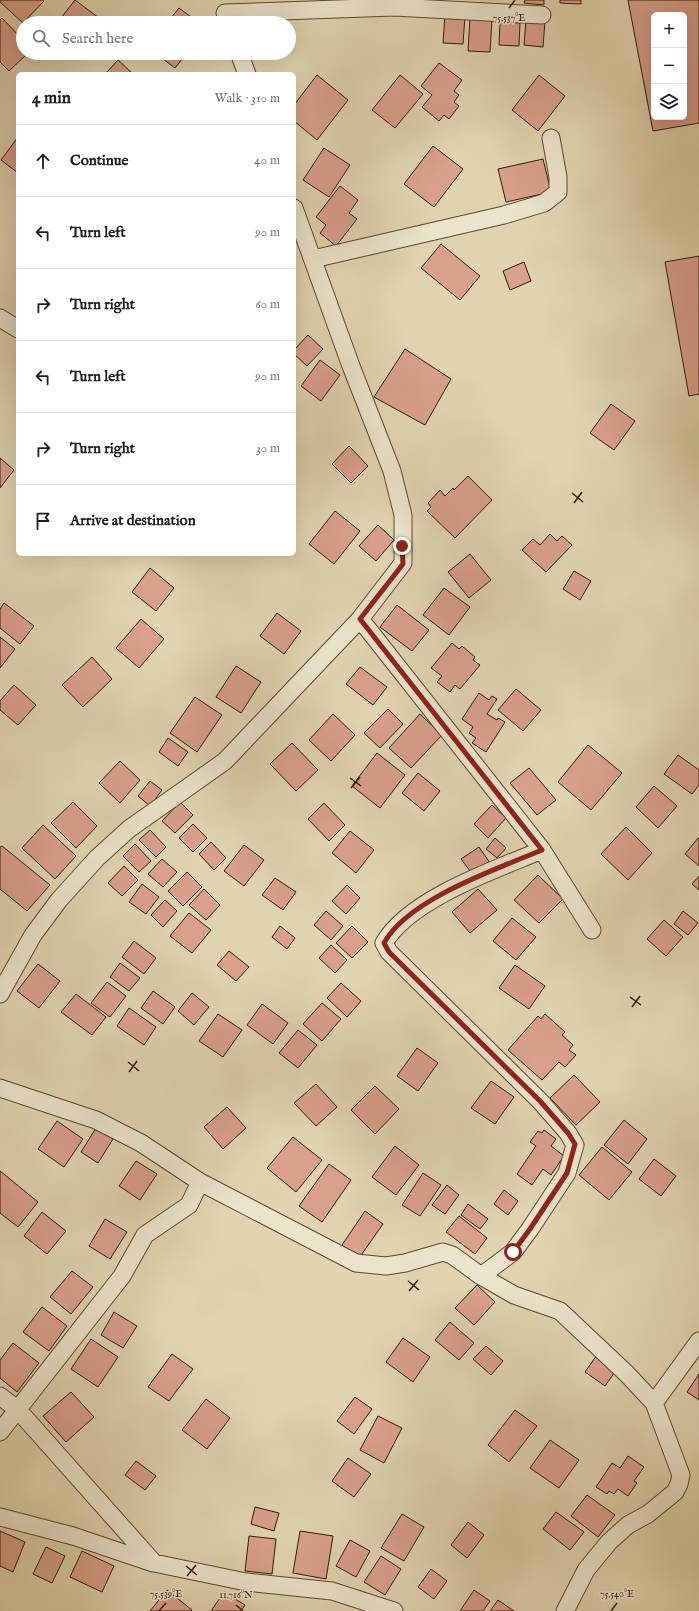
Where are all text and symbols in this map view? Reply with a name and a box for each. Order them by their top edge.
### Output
text: 75.537°E [493,12,525,25]
map controls [651,12,687,120]
button: + [651,12,687,48]
search box [16,16,296,60]
icon: search [30,27,52,49]
text: Search here [62,29,133,48]
button: − [651,48,687,84]
button: layers [651,84,687,120]
text: 4 min [32,88,71,109]
text: Walk · 310 m [215,90,280,107]
icon: ahead [32,150,54,172]
text: Continue [70,151,128,170]
text: 40 m [254,152,280,169]
icon: left [32,222,54,244]
text: Turn left [70,223,126,242]
text: 90 m [255,224,280,241]
icon: right [32,294,54,316]
text: Turn right [70,295,135,314]
text: 60 m [255,296,280,313]
icon: left [32,366,54,388]
text: Turn left [70,367,126,386]
text: 90 m [255,368,280,385]
icon: right [32,438,54,460]
text: Turn right [70,439,135,458]
text: 30 m [256,440,280,457]
icon: arrive [32,510,54,532]
text: Arrive at destination [70,511,196,530]
route end [393,537,411,555]
route start [504,1243,522,1261]
text: 75.539°E [150,1588,182,1601]
text: 75.540°E [600,1588,634,1601]
text: 11.716°N [219,1589,253,1602]

